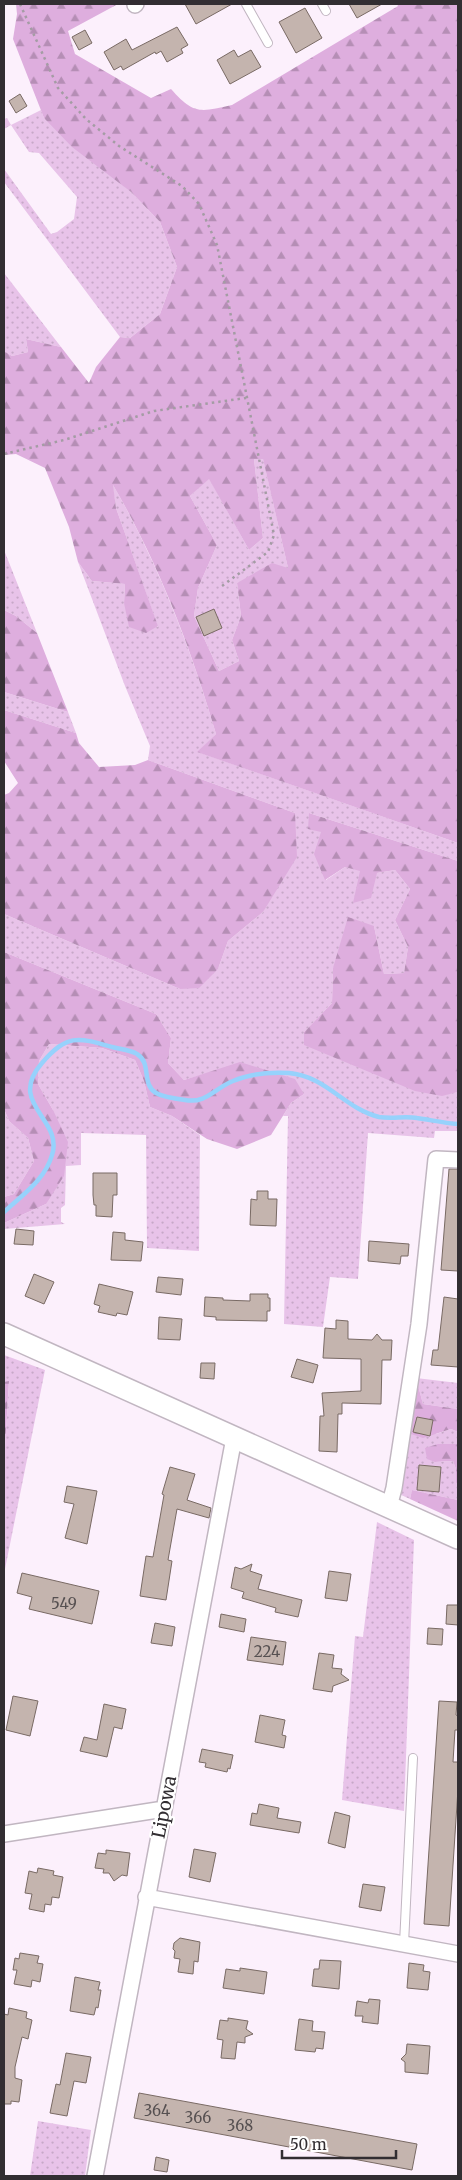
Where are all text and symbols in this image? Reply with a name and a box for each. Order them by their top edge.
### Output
house number: 549 [51,1594,77,1613]
house number: 224 [254,1642,280,1661]
street label: Lipowa [147,1773,181,1840]
house number: 364 [144,2101,170,2120]
house number: 366 [185,2108,211,2127]
house number: 368 [227,2116,253,2135]
scale bar [282,2128,396,2160]
text: 50 m [290,2135,327,2154]

